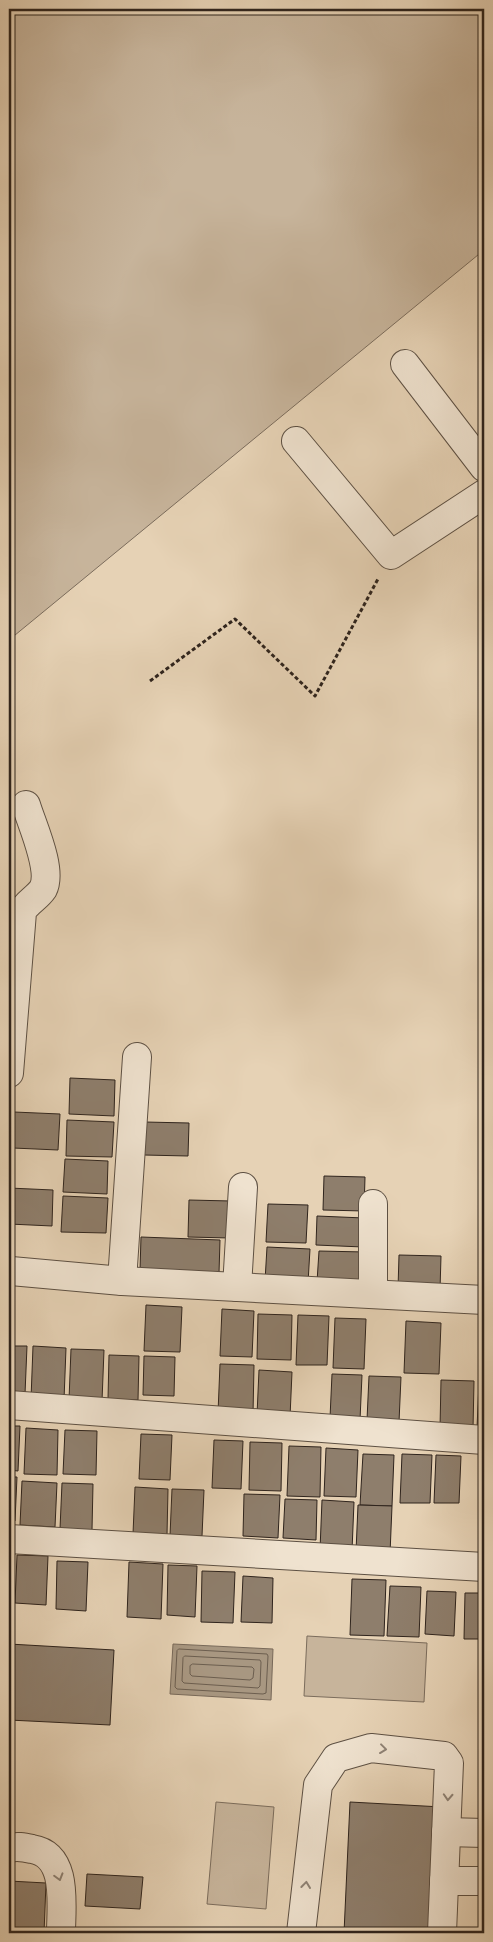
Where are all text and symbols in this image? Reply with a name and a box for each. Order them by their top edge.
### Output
one-way arrow [380,1743,388,1754]
one-way arrow [442,1794,453,1802]
one-way arrow [53,1872,63,1881]
one-way arrow [300,1881,311,1889]

